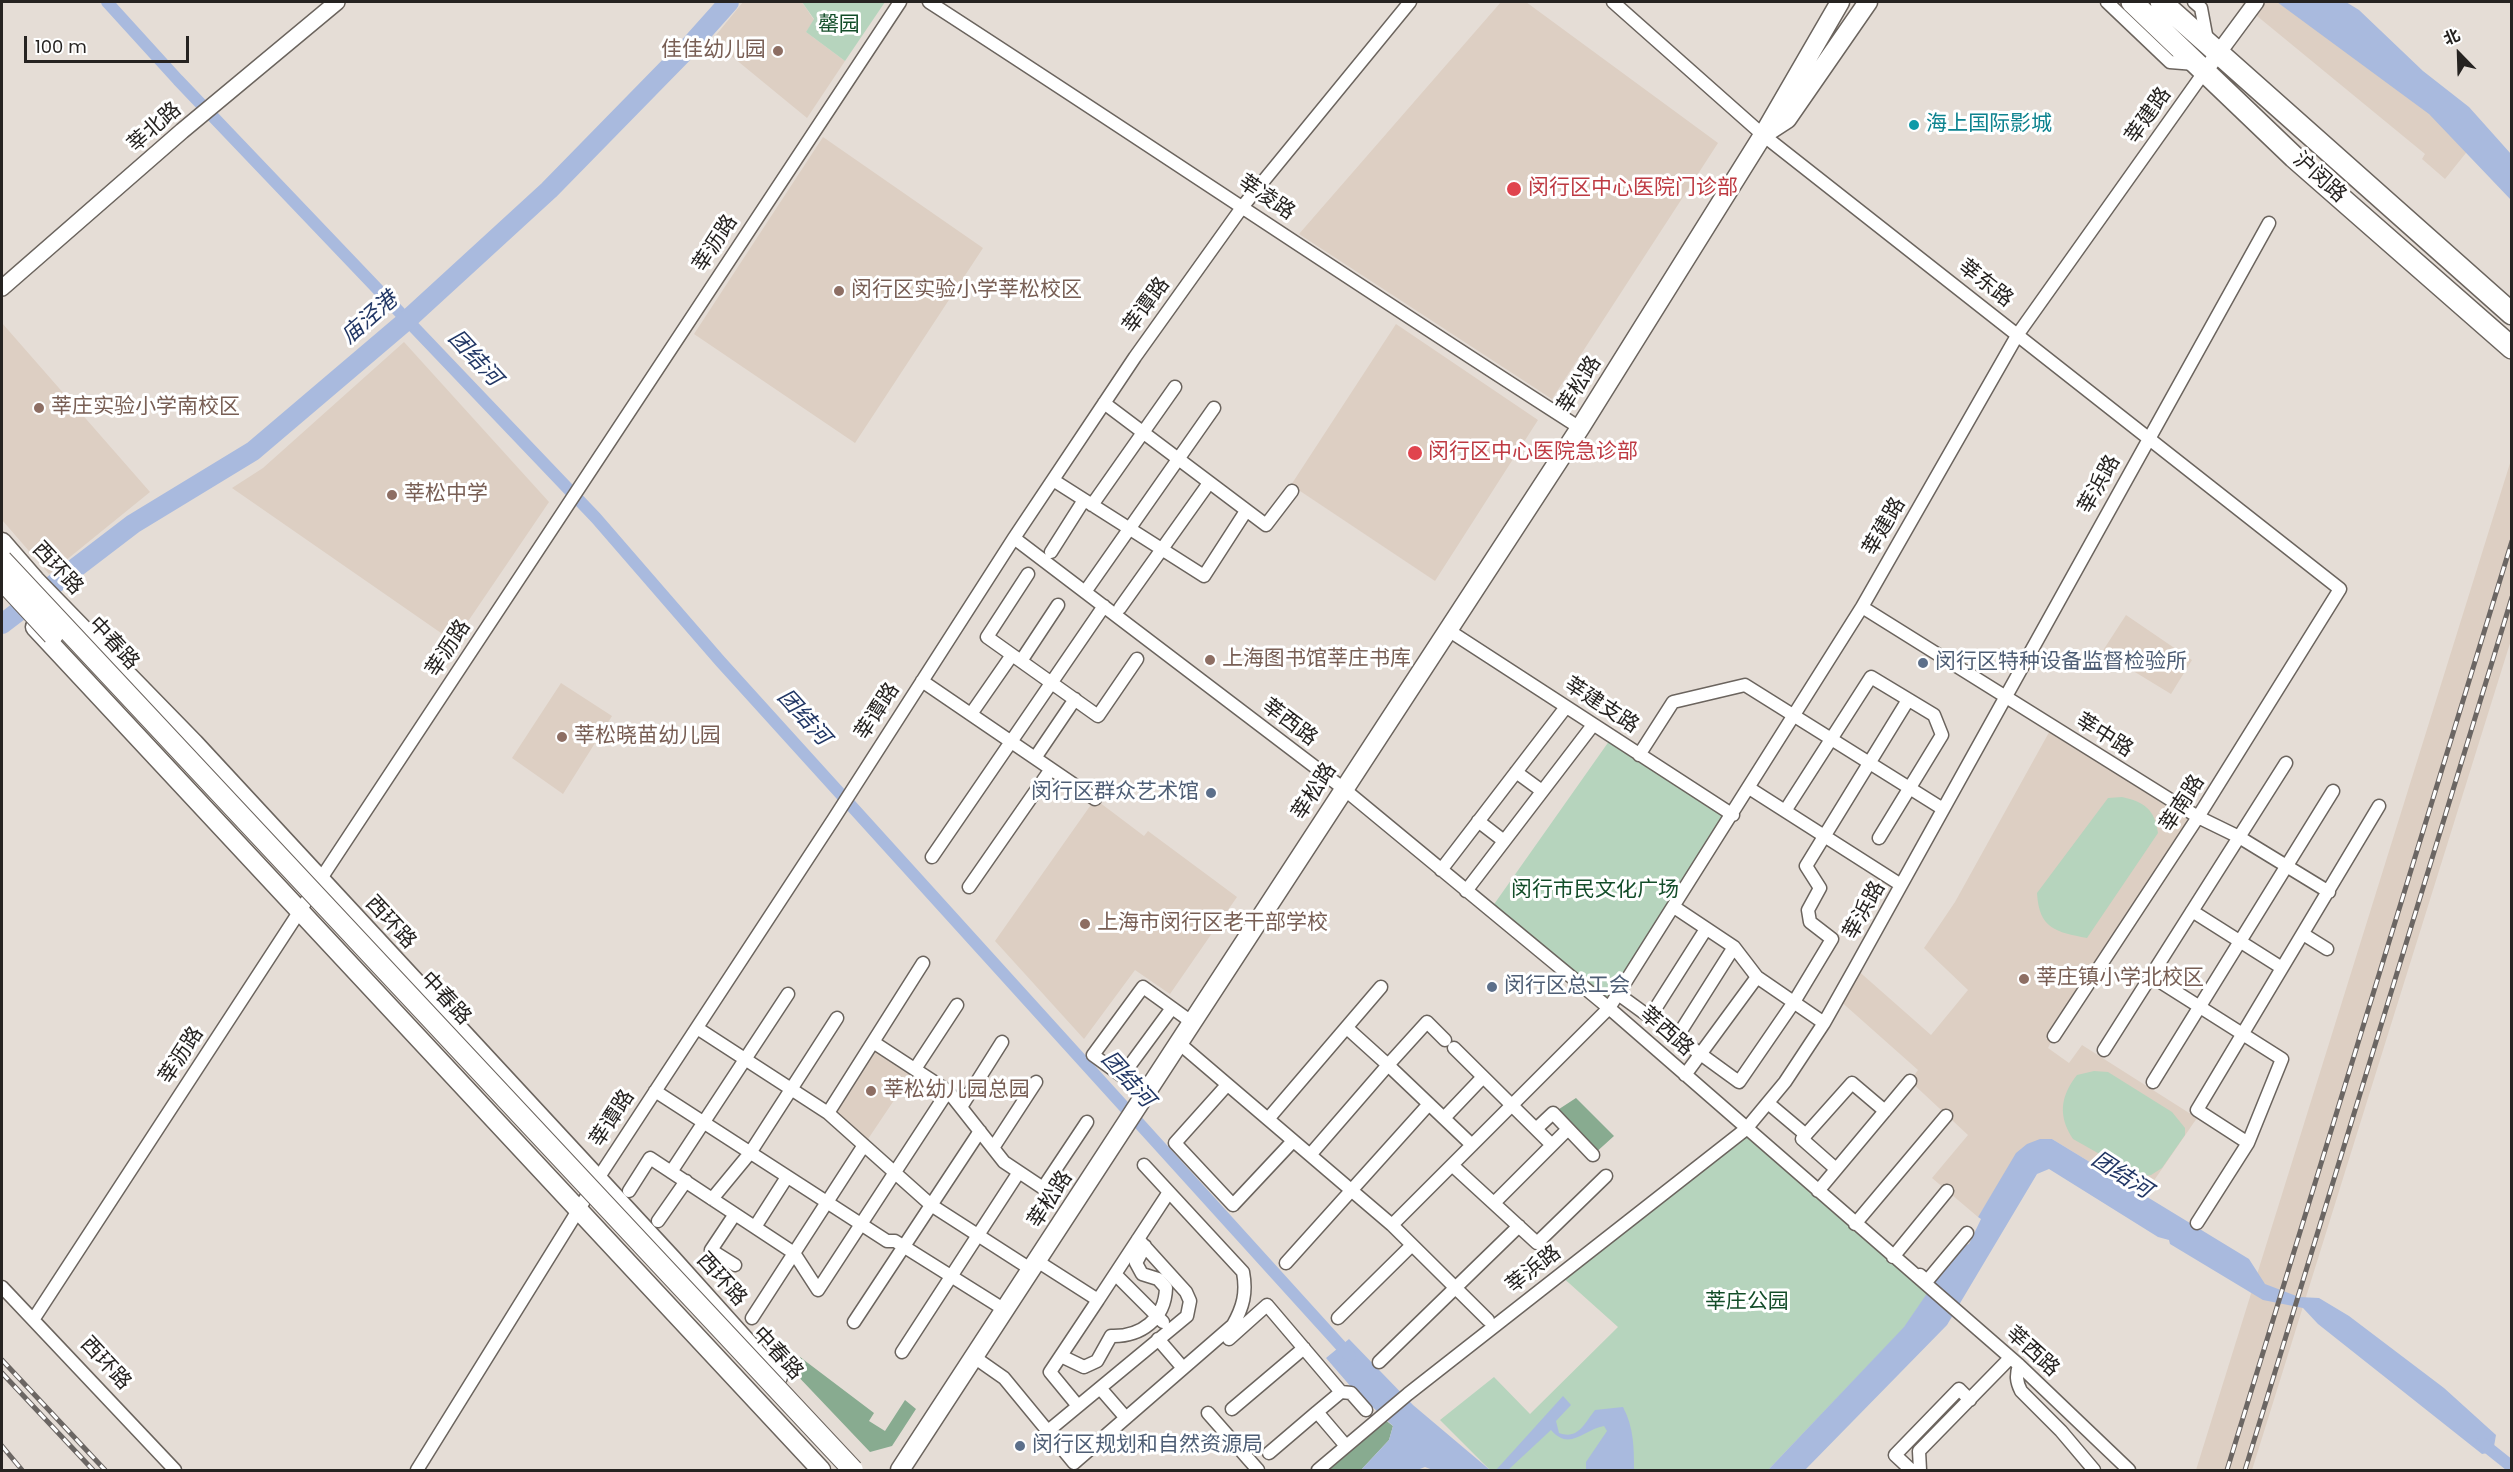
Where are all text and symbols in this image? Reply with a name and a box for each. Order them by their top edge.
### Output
park label: 罄园 [818,13,860,39]
text: 北 [2440,23,2464,51]
scale bar [27,24,192,62]
north arrow [2429,24,2489,84]
text: 100 m [35,34,87,59]
place label: 佳佳幼儿园 [661,38,766,64]
marker: 佳佳幼儿园 [771,44,785,58]
street label: 莘建路 [2121,83,2177,149]
street label: 莘北路 [123,98,187,158]
place label: 海上国际影城 [1926,112,2052,138]
marker: 海上国际影城 [1907,118,1921,132]
street label: 沪闵路 [2287,148,2351,208]
street label: 莘凌路 [1233,170,1299,226]
place label: 闵行区中心医院门诊部 [1528,176,1738,202]
marker: 闵行区中心医院门诊部 [1505,180,1523,198]
street label: 莘沥路 [688,211,744,277]
street label: 莘东路 [1952,255,2018,313]
street label: 莘谭路 [1118,273,1176,339]
place label: 闵行区实验小学莘松校区 [851,278,1082,304]
marker: 闵行区实验小学莘松校区 [832,284,846,298]
water label: 庙泾港 [336,287,404,351]
water label: 团结河 [442,326,506,392]
street label: 莘松路 [1553,352,1607,418]
place label: 莘庄实验小学南校区 [51,395,240,421]
marker: 莘庄实验小学南校区 [32,401,46,415]
place label: 闵行区中心医院急诊部 [1428,440,1638,466]
marker: 闵行区中心医院急诊部 [1406,444,1424,462]
street label: 莘浜路 [2074,451,2126,519]
place label: 莘松中学 [404,482,488,508]
marker: 莘松中学 [385,488,399,502]
street label: 莘建路 [1858,493,1912,561]
street label: 西环路 [26,537,88,601]
street label: 中春路 [82,612,144,676]
street label: 莘沥路 [421,616,477,682]
place label: 上海图书馆莘庄书库 [1222,647,1411,673]
place label: 闵行区特种设备监督检验所 [1935,650,2187,676]
marker: 上海图书馆莘庄书库 [1203,653,1217,667]
marker: 闵行区特种设备监督检验所 [1916,656,1930,670]
street label: 莘建支路 [1559,673,1643,739]
street label: 莘谭路 [850,679,906,745]
water label: 团结河 [771,685,835,751]
street label: 莘西路 [1256,694,1322,752]
street label: 莘中路 [2071,709,2137,763]
place label: 莘松晓苗幼儿园 [574,724,721,750]
marker: 莘松晓苗幼儿园 [555,730,569,744]
street label: 莘松路 [1287,759,1343,825]
street label: 莘南路 [2155,771,2211,837]
place label: 闵行区群众艺术馆 [1031,780,1199,806]
marker: 闵行区群众艺术馆 [1204,786,1218,800]
street label: 莘浜路 [1839,877,1891,945]
park label: 闵行市民文化广场 [1511,878,1679,904]
street label: 西环路 [359,891,421,955]
place label: 上海市闵行区老干部学校 [1097,911,1328,937]
marker: 上海市闵行区老干部学校 [1078,917,1092,931]
place label: 莘庄镇小学北校区 [2036,966,2204,992]
street label: 中春路 [414,967,476,1031]
marker: 莘庄镇小学北校区 [2017,972,2031,986]
place label: 闵行区总工会 [1504,974,1630,1000]
marker: 闵行区总工会 [1485,980,1499,994]
street label: 莘西路 [1634,1002,1698,1062]
street label: 莘沥路 [154,1023,210,1089]
water label: 团结河 [1095,1047,1159,1113]
place label: 莘松幼儿园总园 [883,1078,1030,1104]
marker: 莘松幼儿园总园 [864,1084,878,1098]
street label: 莘谭路 [585,1086,641,1152]
water label: 团结河 [2086,1147,2156,1205]
street label: 莘松路 [1023,1167,1079,1233]
street label: 莘浜路 [1501,1241,1567,1299]
street label: 西环路 [691,1248,751,1312]
park label: 莘庄公园 [1705,1290,1789,1316]
street label: 中春路 [746,1322,808,1386]
street label: 莘西路 [2000,1322,2064,1382]
street label: 西环路 [74,1332,136,1396]
place label: 闵行区规划和自然资源局 [1032,1433,1263,1459]
marker: 闵行区规划和自然资源局 [1013,1439,1027,1453]

